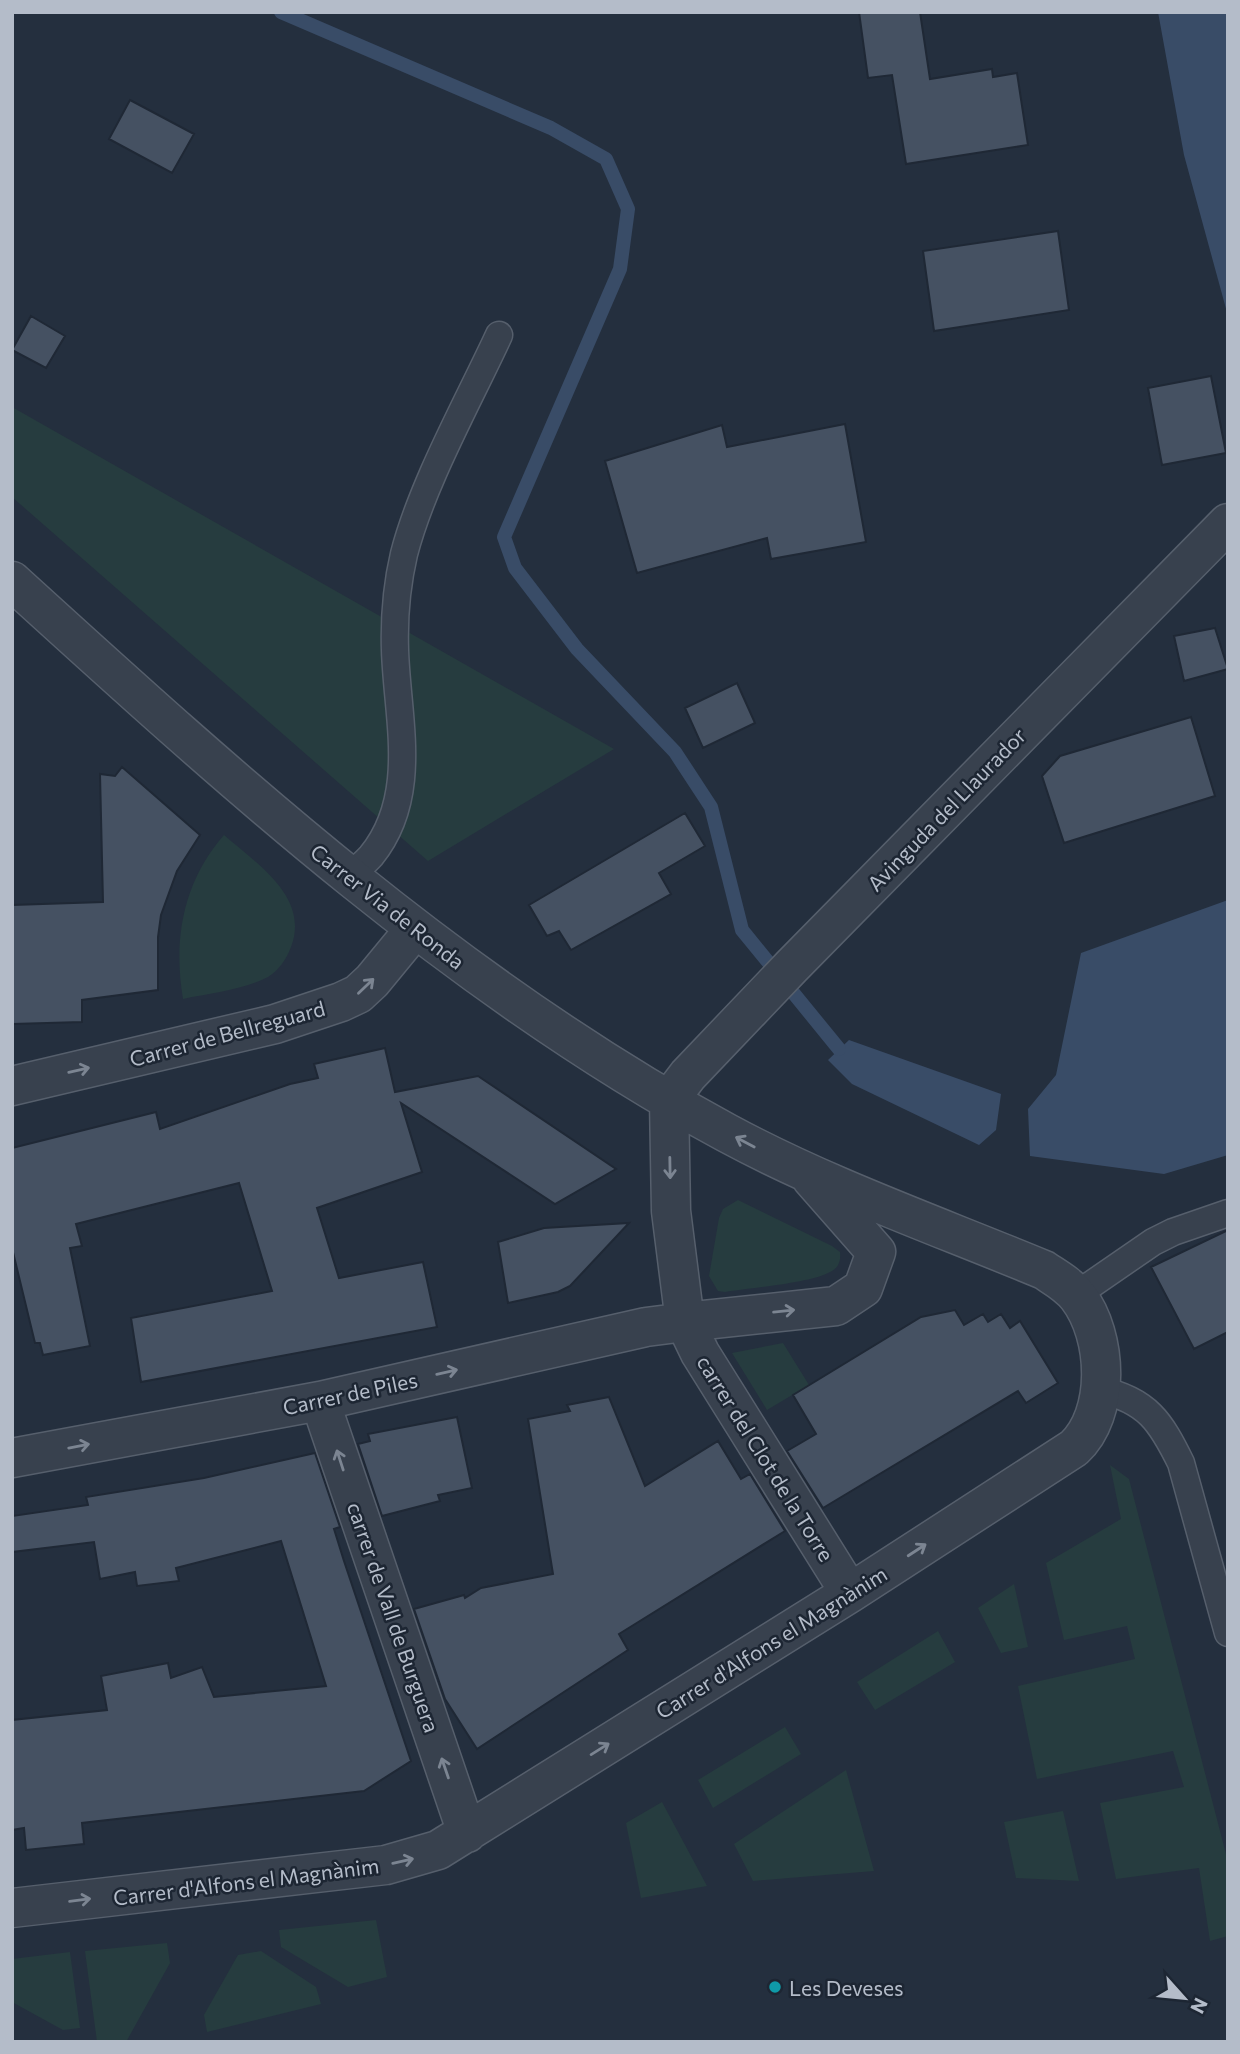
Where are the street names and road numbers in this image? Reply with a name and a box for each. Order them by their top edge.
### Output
street label: Avinguda del Llaurador [862,722,1030,896]
street label: Carrer Via de Ronda [306,838,470,974]
street label: Carrer de Bellreguard [127,995,327,1071]
street label: carrer del Clot de la Torre [692,1350,840,1566]
street label: Carrer de Piles [280,1367,420,1419]
street label: carrer de Vall de Burguera [343,1499,445,1735]
street label: Carrer d'Alfons el Magnànim [651,1560,891,1724]
street label: Carrer d'Alfons el Magnànim [112,1852,380,1910]

